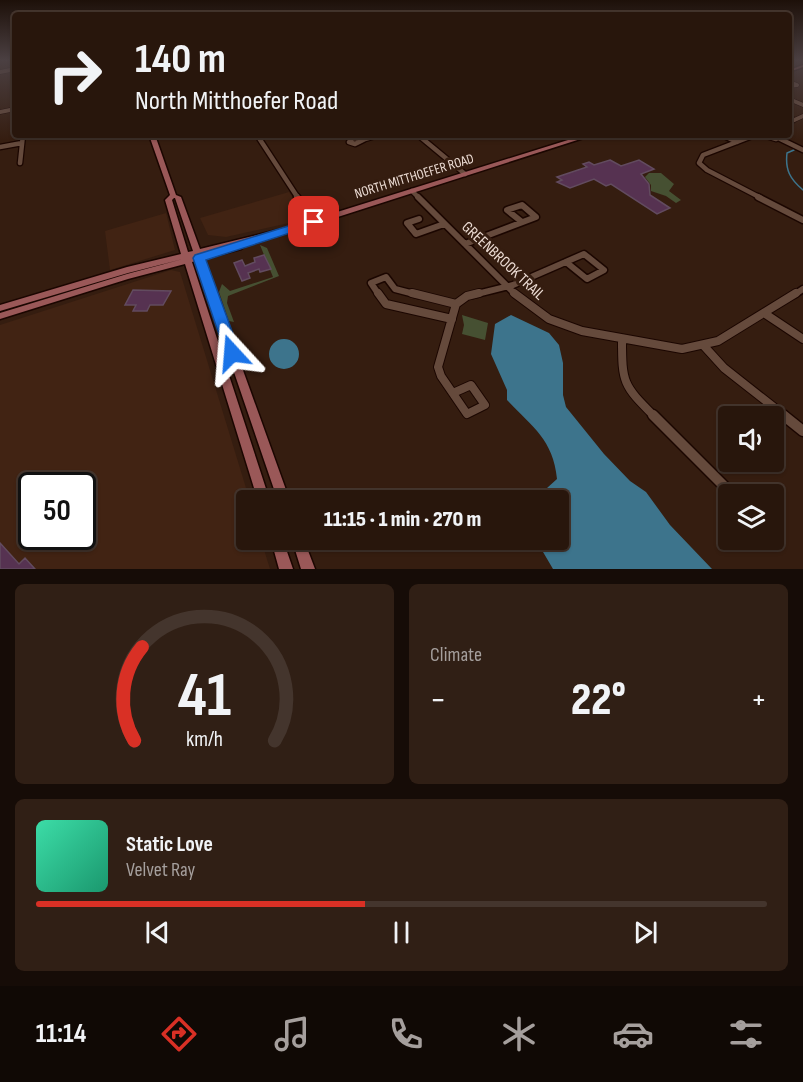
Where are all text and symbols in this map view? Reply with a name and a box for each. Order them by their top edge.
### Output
text: 140 m [135,34,226,85]
icon: right [36,36,114,114]
text: North Mitthoefer Road [135,85,338,117]
street label: NORTH MITTHOEFER ROAD [352,150,476,202]
pin [288,196,339,247]
icon: arrive [297,205,330,238]
street label: GREENBROOK TRAIL [458,218,548,304]
position arrow [200,321,264,385]
map controls [718,406,784,550]
button: sound [718,406,784,472]
speed limit sign: 50 [18,472,96,550]
button: layers [718,484,784,550]
text: 11:15 · 1 min · 270 m [324,506,481,533]
text: Climate [430,643,482,667]
text: 41 [178,659,231,734]
text: 22° [571,673,626,728]
text: − [430,680,446,720]
text: + [751,680,767,720]
text: km/h [186,727,223,752]
text: Static Love [126,831,213,858]
text: Velvet Ray [126,858,195,882]
icon: previous [141,916,174,949]
icon: pause [385,916,418,949]
icon: next [629,916,662,949]
icon: directions [158,1013,200,1055]
icon: music [271,1013,313,1055]
icon: phone [385,1013,427,1055]
icon: climate [498,1013,540,1055]
icon: car [612,1013,654,1055]
icon: filters [725,1013,767,1055]
text: 11:14 [36,1018,86,1050]

